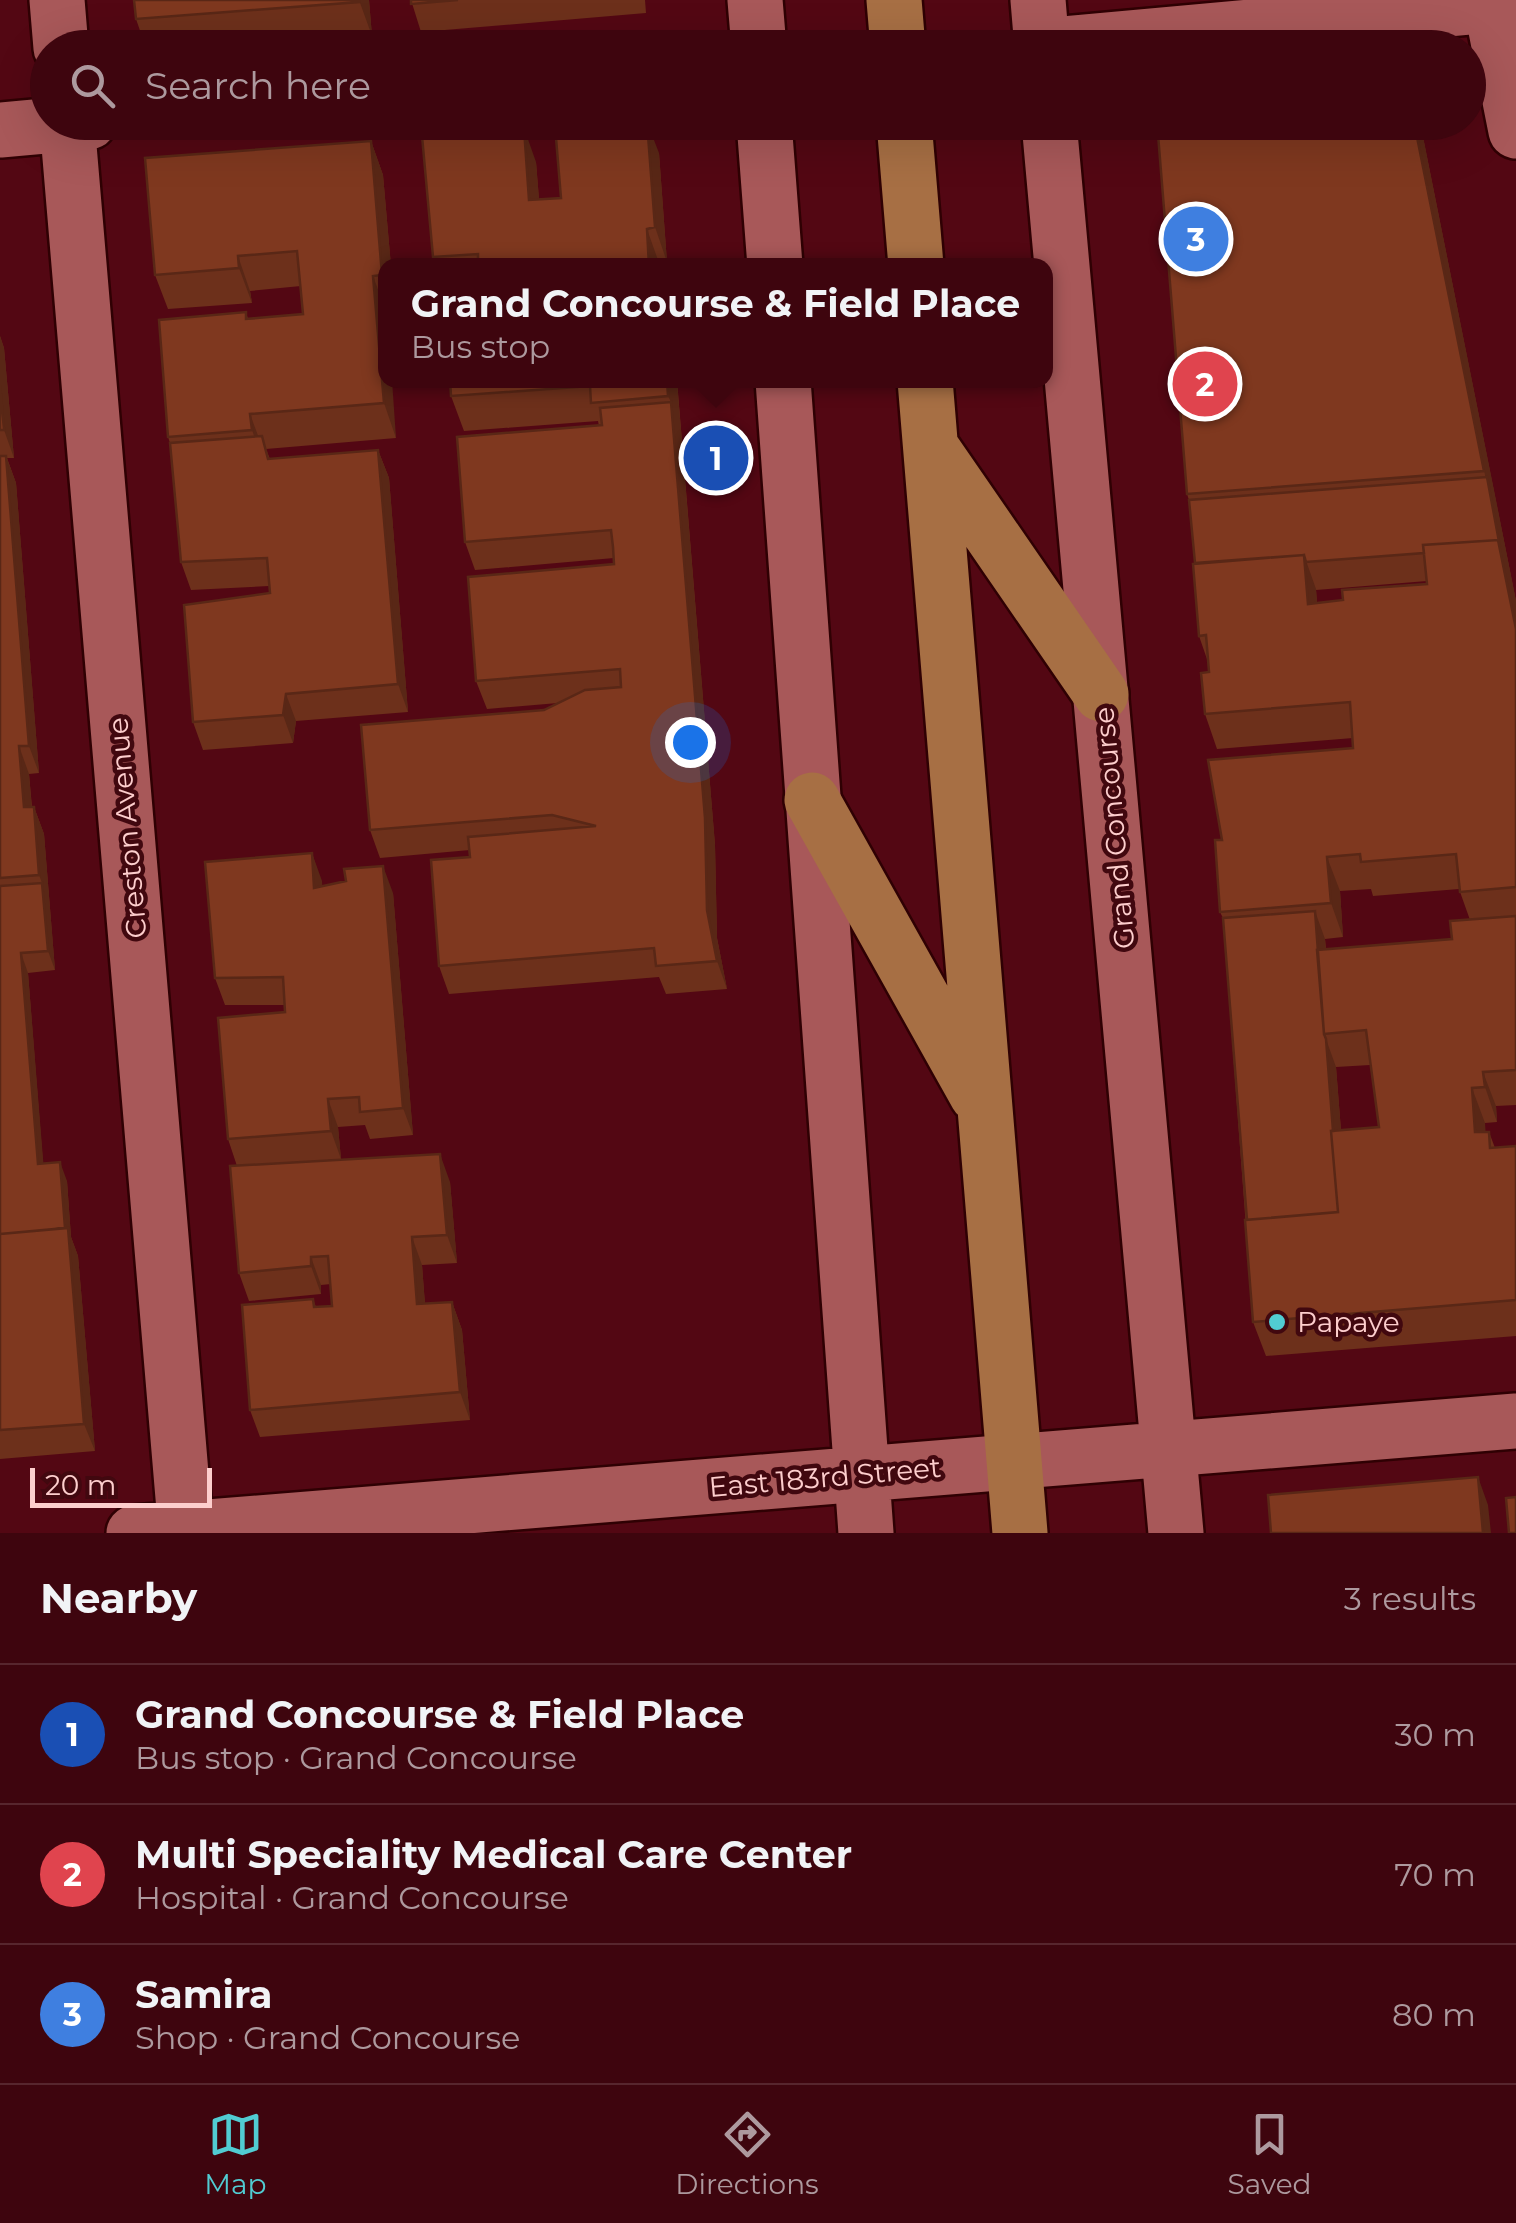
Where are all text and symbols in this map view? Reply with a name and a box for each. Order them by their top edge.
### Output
search box [30,30,1486,140]
icon: search [65,58,120,113]
text: Search here [145,62,371,109]
pin: 3 [1164,202,1228,276]
popup [378,258,1053,388]
text: Grand Concourse & Field Place [411,280,1020,327]
text: Bus stop [411,327,550,366]
pin: 2 [1172,346,1238,422]
pin: 1 [684,420,748,496]
street label: Grand Concourse [1086,706,1142,950]
street label: Creston Avenue [100,716,154,940]
your location [665,717,716,768]
place label: Papaye [1297,1305,1400,1339]
marker: Papaye [1266,1311,1288,1333]
street label: East 183rd Street [707,1450,943,1504]
scale bar [30,1463,212,1508]
text: 20 m [45,1468,116,1502]
text: Nearby [40,1572,197,1624]
text: 3 results [1344,1579,1476,1618]
text: Grand Concourse & Field Place [135,1691,744,1738]
text: 1 [66,1715,79,1754]
text: 30 m [1394,1715,1476,1754]
text: Bus stop · Grand Concourse [135,1738,577,1777]
text: Multi Speciality Medical Care Center [135,1831,852,1878]
text: 2 [63,1855,82,1894]
text: 70 m [1394,1855,1476,1894]
text: Hospital · Grand Concourse [135,1878,569,1917]
text: Samira [135,1971,272,2018]
text: 3 [63,1995,82,2034]
text: 80 m [1392,1995,1476,2034]
text: Shop · Grand Concourse [135,2018,520,2057]
tab: Map [204,2107,267,2201]
tab: Directions [675,2107,819,2201]
tab: Saved [1227,2107,1312,2201]

